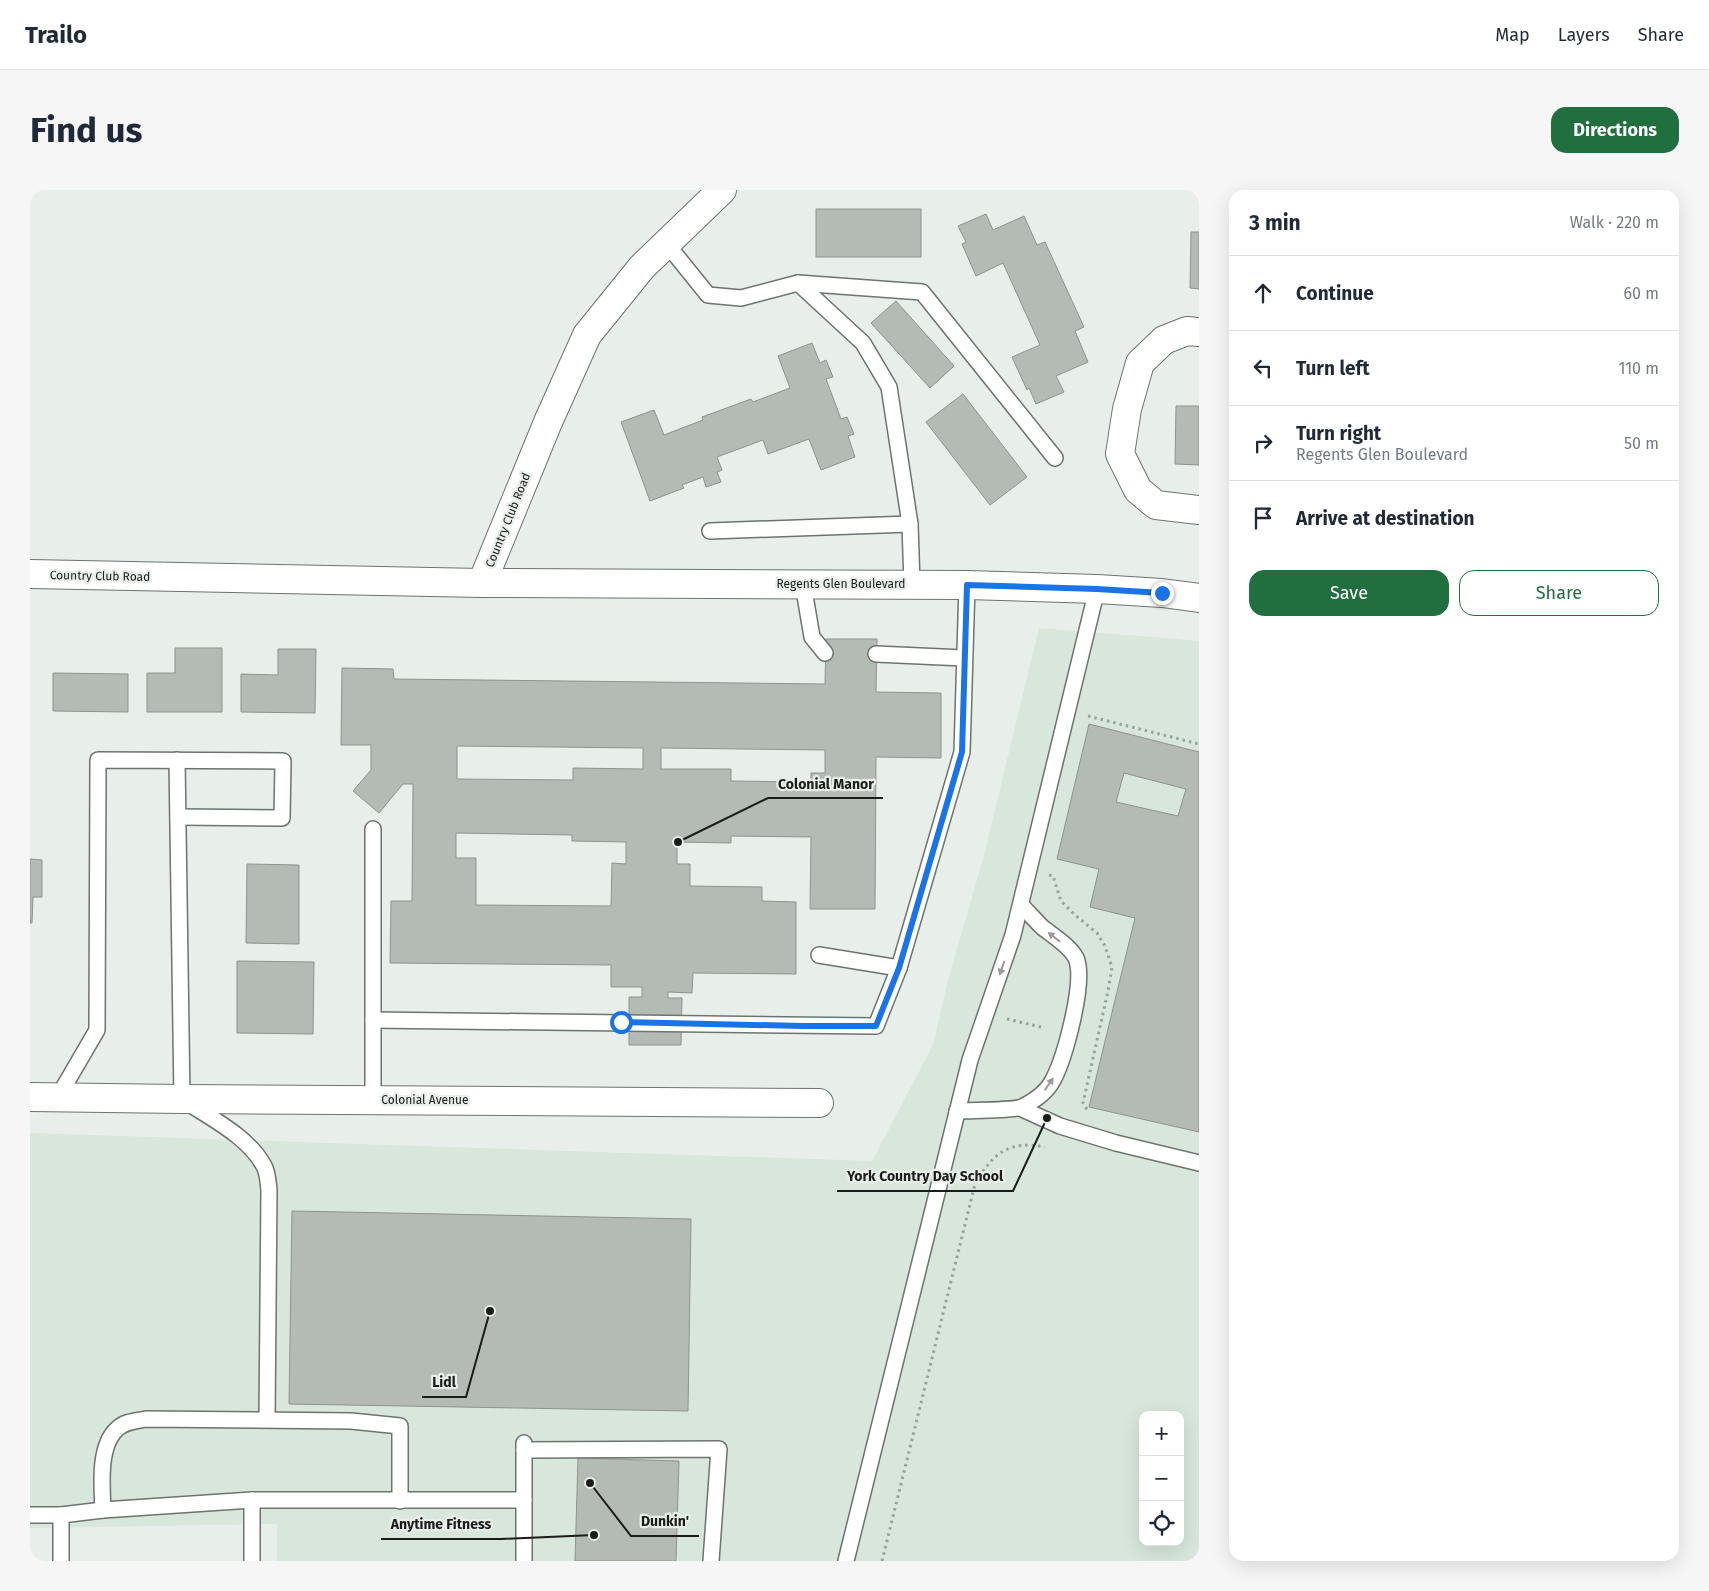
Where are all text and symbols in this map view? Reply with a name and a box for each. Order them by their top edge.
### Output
text: Trailo [25,21,87,49]
text: Map [1495,24,1530,46]
text: Layers [1558,24,1610,46]
text: Share [1638,24,1684,46]
button: Directions [1551,107,1679,153]
text: Find us [30,109,142,151]
text: 3 min [1249,210,1301,236]
text: Walk · 220 m [1570,213,1659,232]
icon: ahead [1249,279,1277,307]
text: Continue [1296,282,1374,305]
text: 60 m [1624,284,1659,303]
icon: left [1249,354,1277,382]
text: Turn left [1296,357,1370,380]
text: 110 m [1618,359,1659,378]
text: Turn right [1296,422,1381,445]
icon: right [1249,429,1277,457]
text: 50 m [1624,434,1659,453]
text: Regents Glen Boulevard [1296,445,1468,464]
street label: Country Club Road [483,471,533,569]
icon: arrive [1249,504,1277,532]
text: Arrive at destination [1296,507,1475,530]
street label: Country Club Road [50,568,150,584]
button: Save [1249,570,1449,616]
button: Share [1459,570,1659,616]
street label: Regents Glen Boulevard [776,577,906,591]
route end [1151,582,1174,605]
callout: Colonial Manor [768,769,883,798]
text: Colonial Manor [778,776,874,793]
one-way arrow [1048,931,1061,942]
one-way arrow [998,961,1005,976]
route start [610,1011,633,1034]
one-way arrow [1045,1077,1054,1091]
street label: Colonial Avenue [381,1093,469,1107]
callout: York Country Day School [837,1162,1013,1191]
text: York Country Day School [846,1168,1004,1185]
callout: Lidl [422,1368,466,1397]
text: Lidl [432,1374,457,1391]
map controls [1139,1411,1184,1546]
button: + [1139,1411,1184,1456]
button: − [1139,1456,1184,1501]
button: locate [1139,1501,1184,1546]
callout: Dunkin' [631,1507,699,1536]
callout: Anytime Fitness [381,1510,501,1539]
text: Dunkin' [641,1513,689,1530]
text: Anytime Fitness [390,1516,492,1533]

